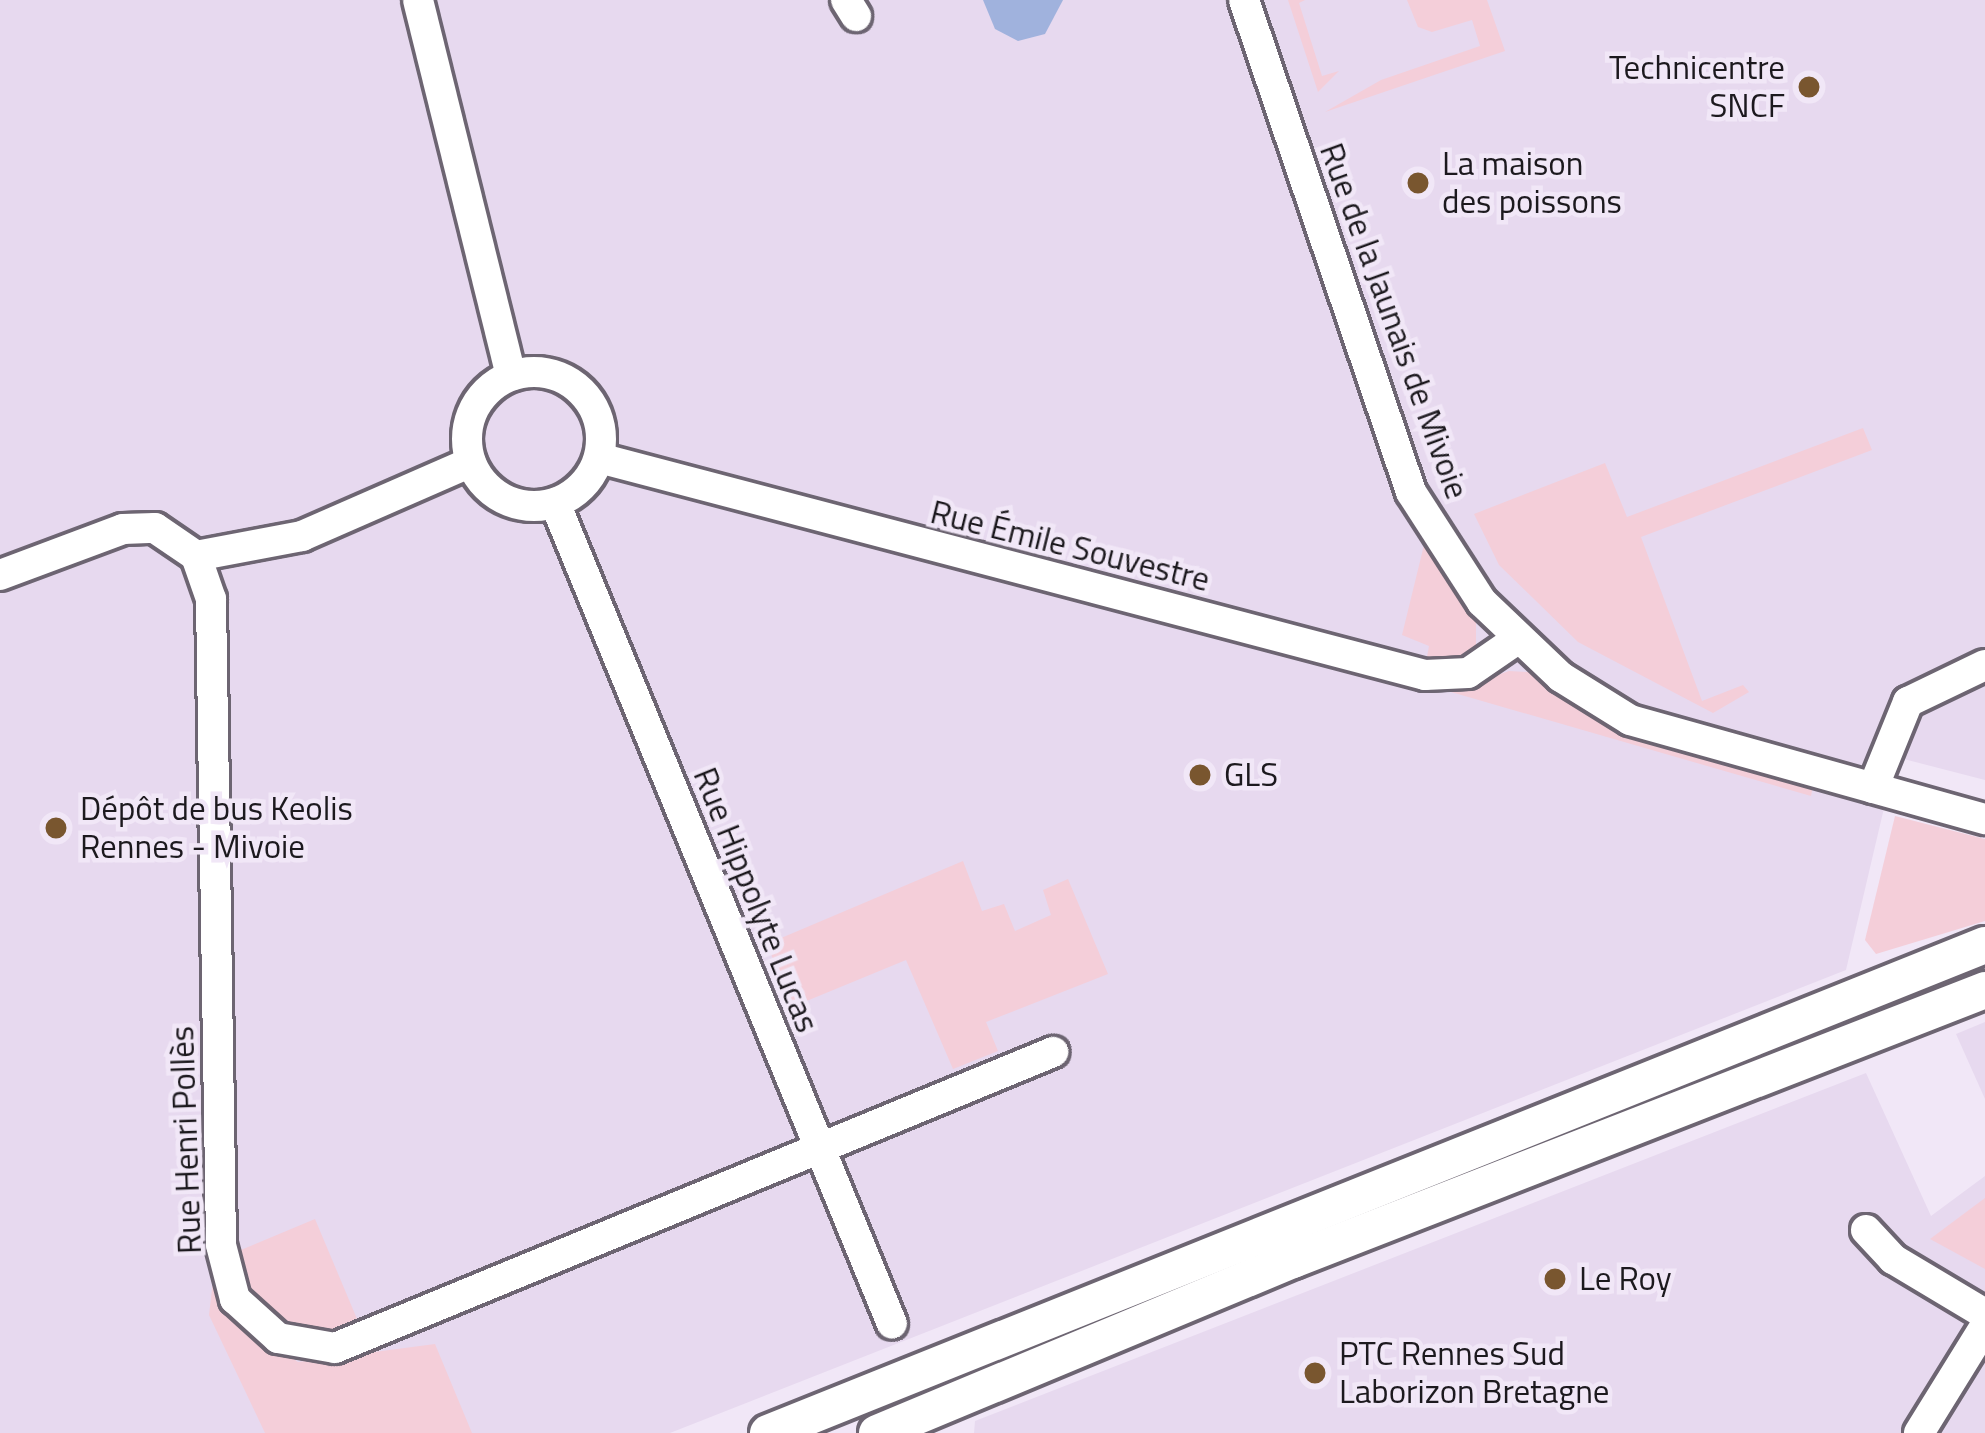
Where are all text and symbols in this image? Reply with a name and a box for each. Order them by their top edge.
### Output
place label: Technicentre SNCF [1609,48,1785,126]
marker: Technicentre SNCF [1796,74,1822,100]
street label: Rue de la Jaunais de Mivoie [1311,138,1477,504]
place label: La maison des poissons [1442,144,1622,222]
marker: La maison des poissons [1405,170,1431,196]
street label: Rue Émile Souvestre [926,492,1214,600]
place label: GLS [1224,755,1278,795]
street label: Rue Hippolyte Lucas [685,762,827,1038]
marker: GLS [1187,762,1213,788]
place label: Dépôt de bus Keolis Rennes - Mivoie [80,789,353,867]
marker: Dépôt de bus Keolis Rennes - Mivoie [43,815,69,841]
street label: Rue Henri Pollès [162,1025,210,1255]
place label: Le Roy [1579,1259,1672,1299]
marker: Le Roy [1542,1266,1568,1292]
place label: PTC Rennes Sud Laborizon Bretagne [1339,1334,1610,1412]
marker: PTC Rennes Sud Laborizon Bretagne [1302,1360,1328,1386]

